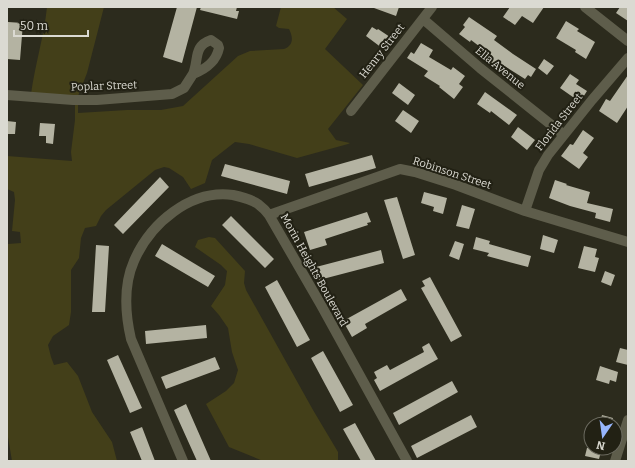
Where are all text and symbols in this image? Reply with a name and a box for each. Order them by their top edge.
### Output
scale bar [14,12,88,38]
text: 50 m [20,19,49,33]
street label: Henry Street [357,21,407,81]
street label: Ella Avenue [473,44,527,92]
street label: Poplar Street [71,78,137,94]
street label: Florida Street [533,91,585,153]
street label: Robinson Street [411,154,493,192]
street label: Morin Heights Boulevard [278,211,351,329]
north arrow [583,416,623,456]
text: N [595,438,606,453]

